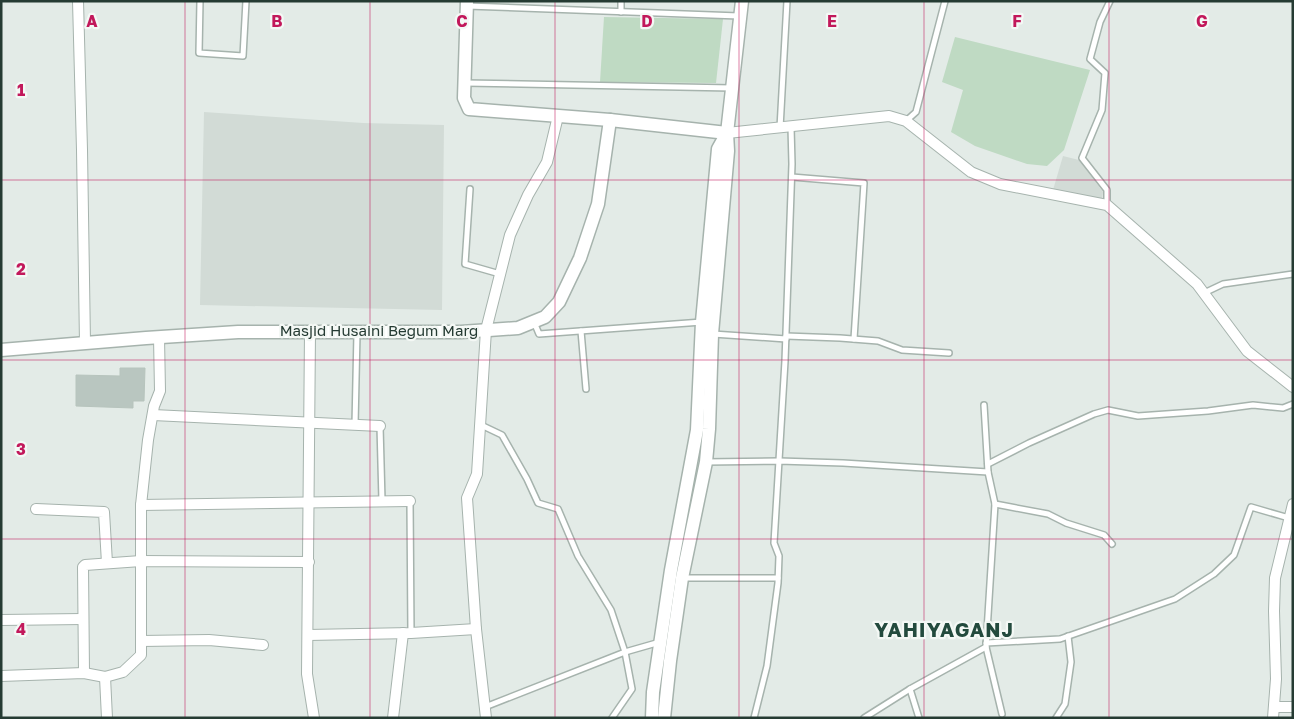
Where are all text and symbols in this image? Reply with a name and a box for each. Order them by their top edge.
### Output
text: A [86,11,98,31]
text: B [271,11,283,31]
text: C [456,11,468,31]
text: D [641,11,653,31]
text: E [827,11,837,31]
text: F [1012,11,1022,31]
text: G [1196,11,1208,31]
text: 1 [17,80,25,100]
text: 2 [16,259,26,279]
street label: Masjid Husaini Begum Marg [280,321,478,339]
text: 3 [16,439,26,459]
district label: YAHIYAGANJ [874,617,1014,641]
text: 4 [16,619,26,639]

